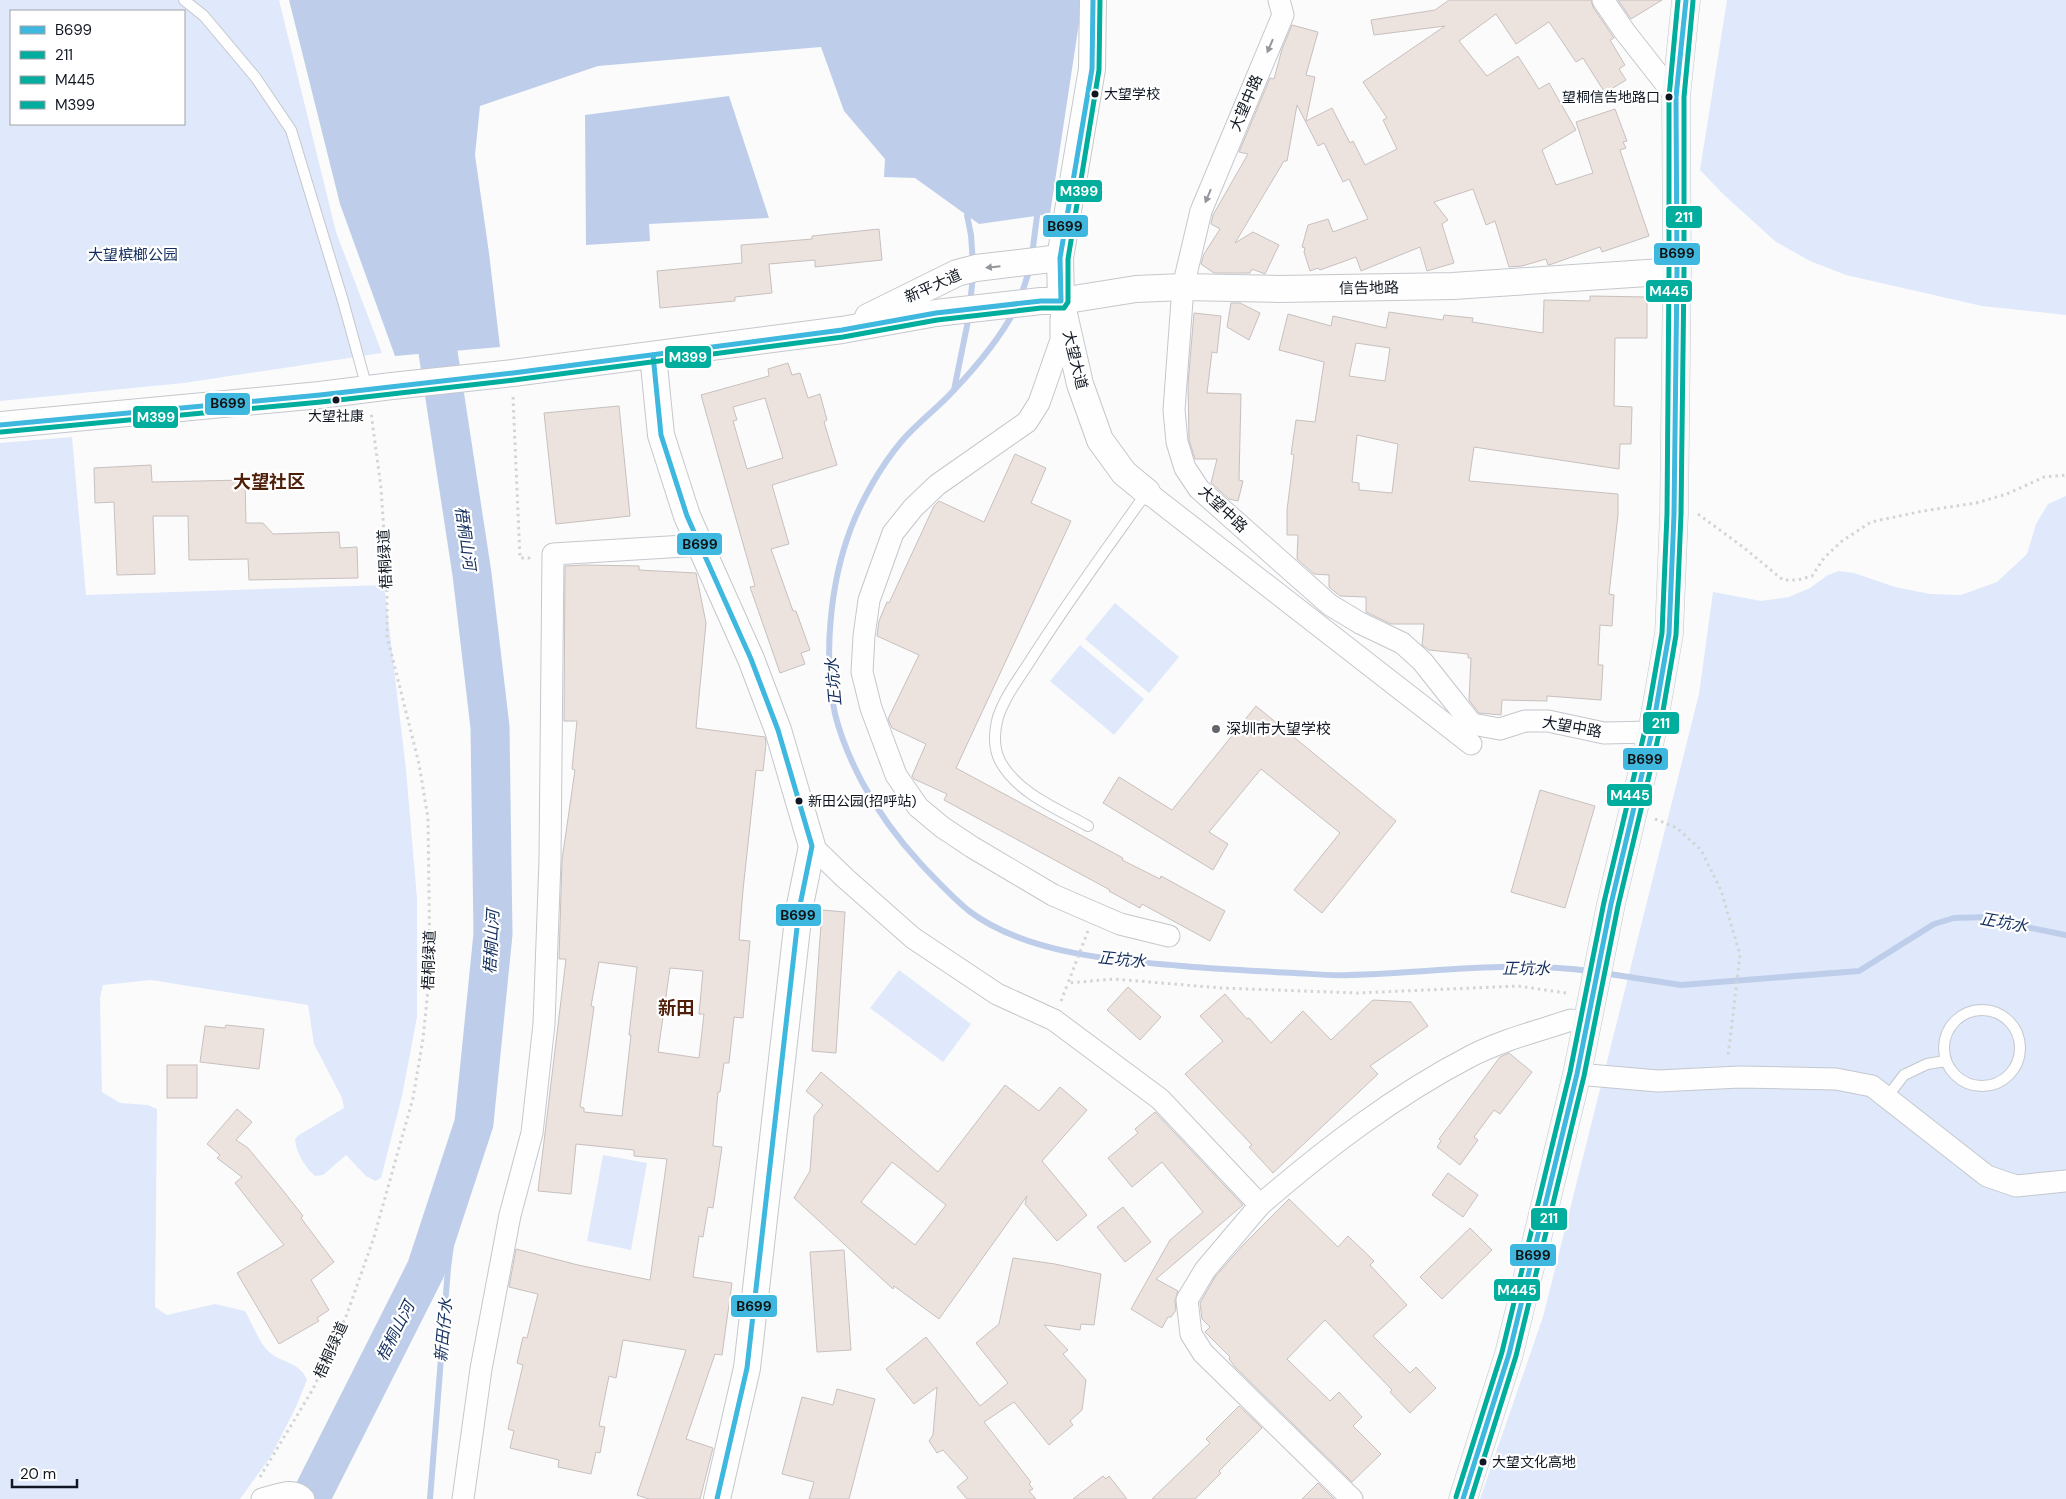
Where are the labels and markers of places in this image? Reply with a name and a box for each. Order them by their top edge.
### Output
place label: 大望学校 [1104,85,1160,103]
place label: 望桐信告地路口 [1562,88,1660,106]
marker: 大望学校 [1090,89,1100,99]
marker: 望桐信告地路口 [1664,92,1674,102]
marker: 大望社康 [331,395,341,405]
place label: 大望社康 [308,407,364,425]
place label: 深圳市大望学校 [1226,719,1331,739]
marker: 深圳市大望学校 [1210,723,1222,735]
place label: 新田公园(招呼站) [808,792,916,810]
marker: 新田公园(招呼站) [794,796,804,806]
place label: 大望文化高地 [1492,1453,1576,1471]
marker: 大望文化高地 [1478,1457,1488,1467]

